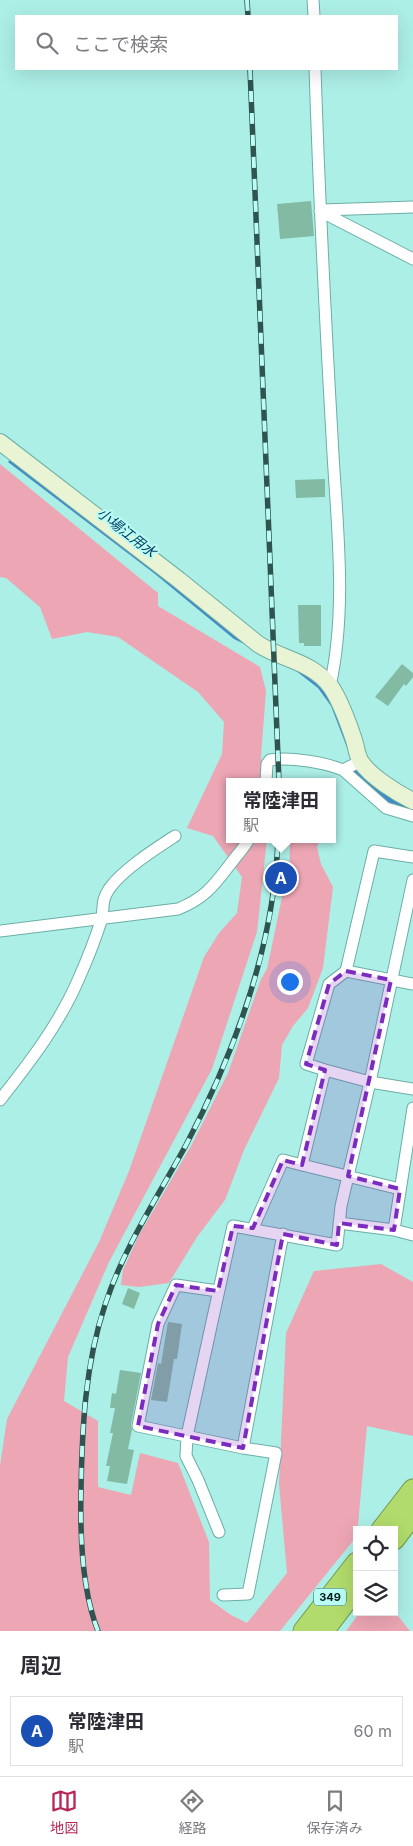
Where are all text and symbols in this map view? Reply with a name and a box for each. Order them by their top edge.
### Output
search box [15,15,398,70]
icon: search [33,29,61,57]
text: ここで検索 [73,33,168,56]
water label: 小場江用水 [94,504,161,561]
popup [226,778,336,843]
text: 常陸津田 [243,789,319,812]
text: 駅 [243,815,259,835]
pin: A [265,859,297,897]
your location [277,969,303,995]
map controls [353,1526,398,1616]
button: locate [353,1526,398,1571]
button: layers [353,1571,398,1616]
road number: 349 [314,1588,346,1605]
text: 周辺 [20,1653,62,1678]
text: 常陸津田 [68,1710,144,1733]
text: A [31,1721,43,1741]
text: 60 m [353,1721,392,1741]
text: 駅 [68,1736,84,1756]
tab: 地図 [50,1787,78,1837]
tab: 経路 [178,1787,206,1837]
tab: 保存済み [307,1787,363,1837]

